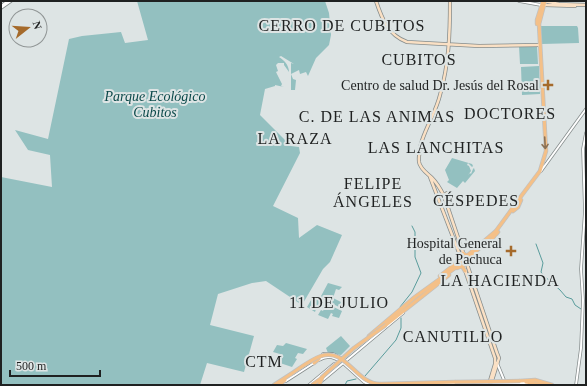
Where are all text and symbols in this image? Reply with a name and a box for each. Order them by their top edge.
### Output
north arrow [8,8,48,48]
district label: CERRO DE CUBITOS [259,17,425,34]
text: N [31,20,44,31]
district label: CUBITOS [381,51,457,68]
place label: Centro de salud Dr. Jesús del Rosal [341,78,539,93]
marker: Centro de salud Dr. Jesús del Rosal [542,79,554,91]
park label: Parque Ecológico Cubitos [104,89,205,120]
district label: DOCTORES [464,105,556,122]
district label: C. DE LAS ANIMAS [299,108,455,125]
district label: LA RAZA [258,130,333,147]
one-way arrow [542,136,549,149]
district label: LAS LANCHITAS [368,139,504,156]
district label: FELIPE ÁNGELES [333,175,413,210]
district label: CÉSPEDES [433,191,519,209]
place label: Hospital General de Pachuca [407,236,503,267]
marker: Hospital General de Pachuca [505,245,517,257]
district label: LA HACIENDA [441,272,560,289]
district label: 11 DE JULIO [289,294,389,311]
district label: CANUTILLO [403,328,503,345]
scale bar [10,352,100,378]
district label: CTM [245,353,283,370]
text: 500 m [16,359,47,373]

